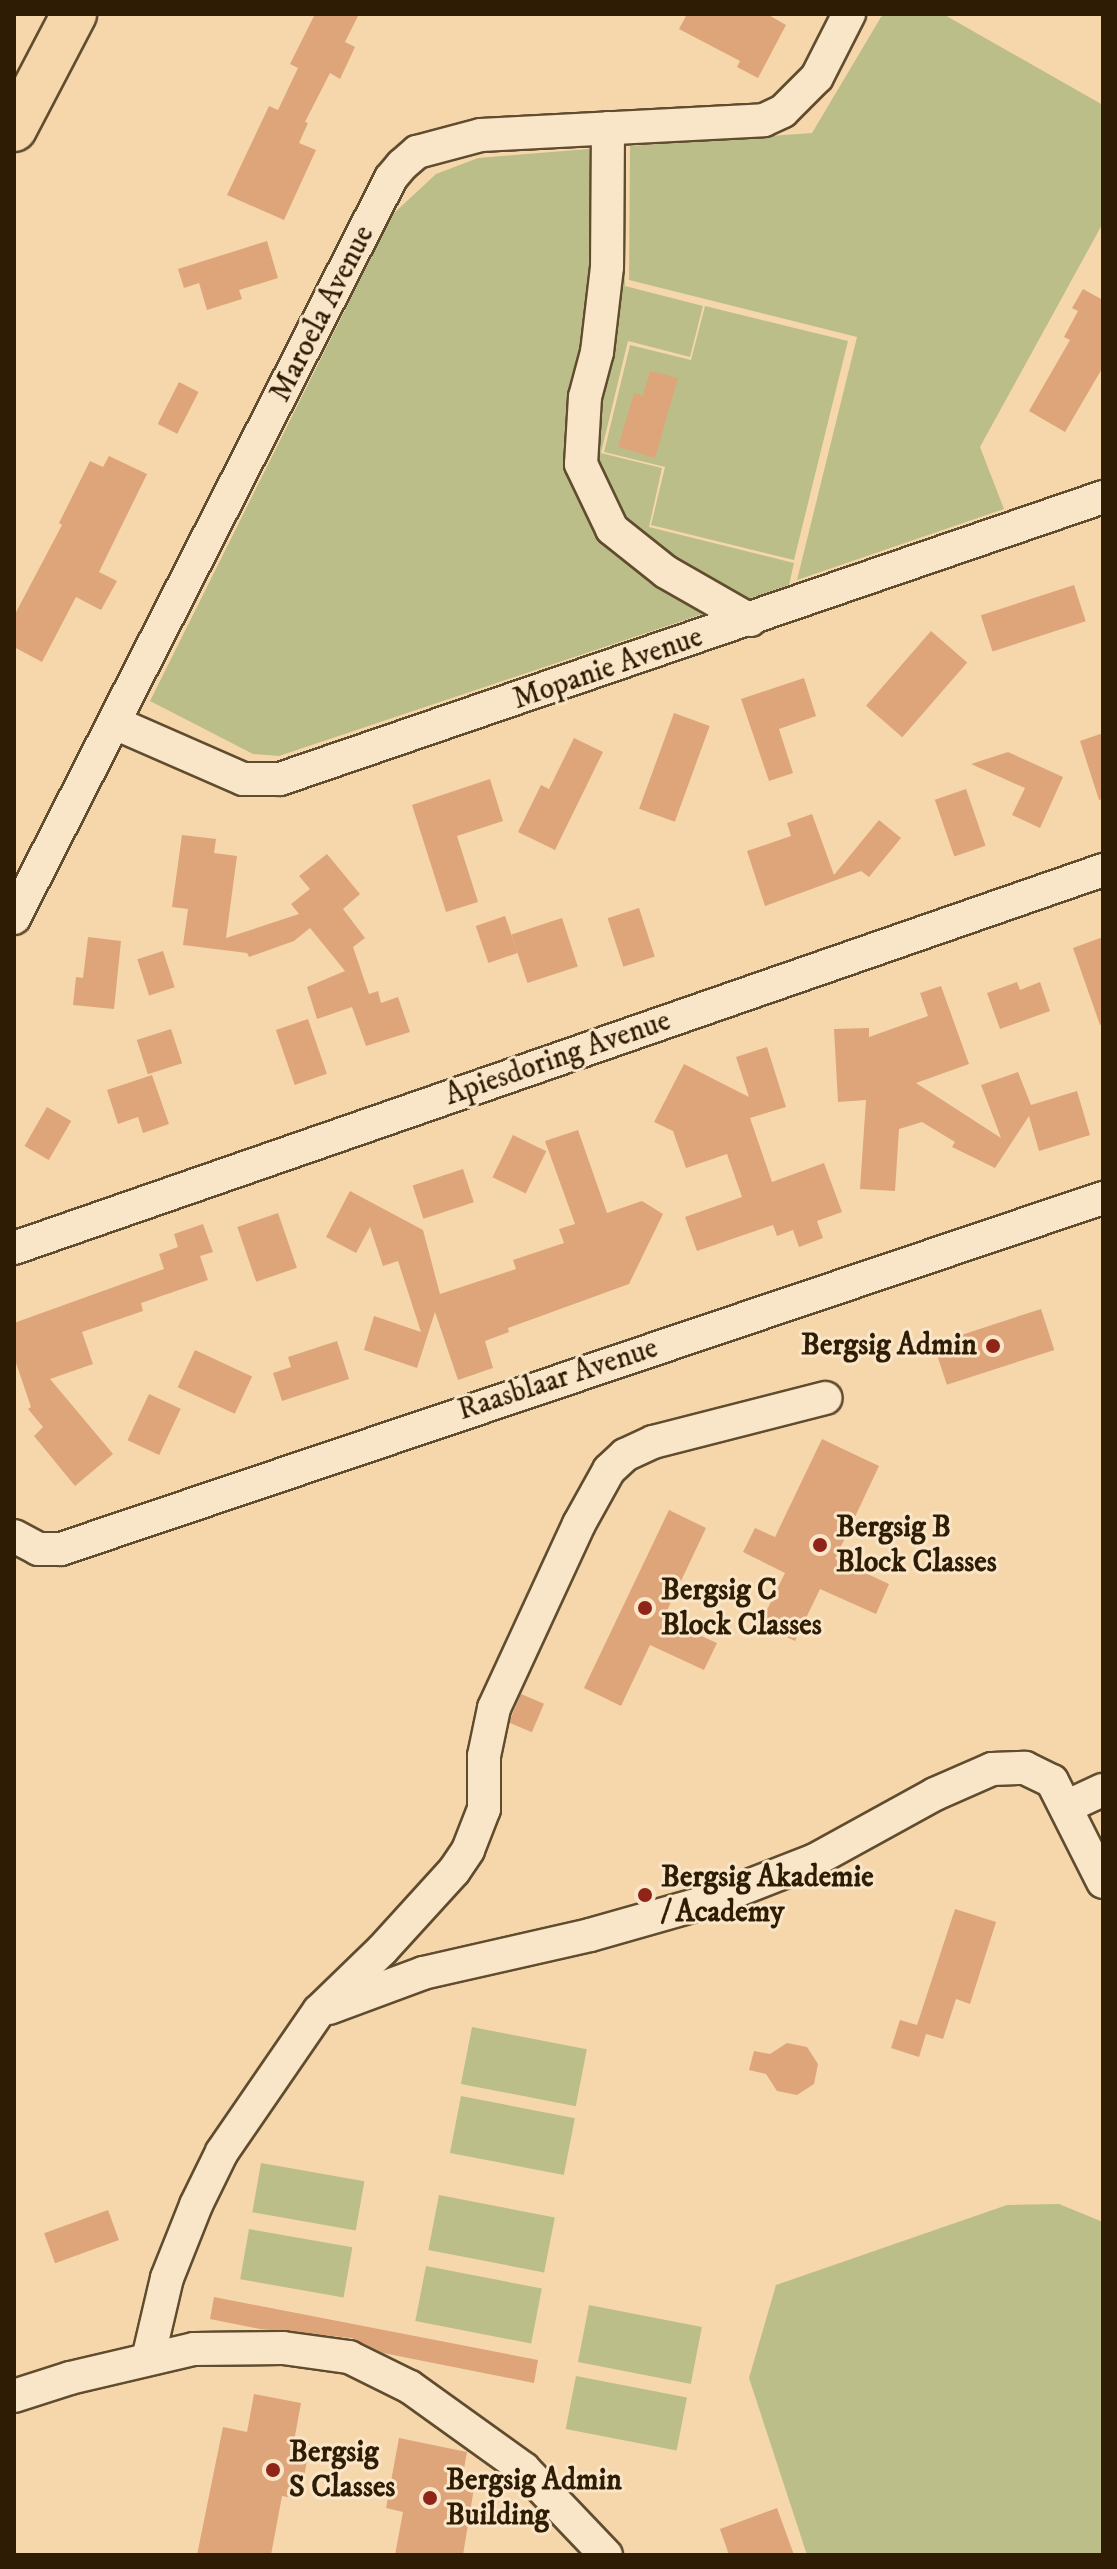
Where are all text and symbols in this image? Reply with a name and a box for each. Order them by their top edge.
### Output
street label: Maroela Avenue [263,220,383,408]
street label: Mopanie Avenue [508,620,708,718]
street label: Apiesdoring Avenue [441,1004,675,1114]
place label: Bergsig Admin [801,1328,977,1364]
street label: Raasblaar Avenue [454,1331,662,1429]
marker: Bergsig Admin [984,1337,1002,1355]
place label: Bergsig B Block Classes [836,1510,997,1580]
marker: Bergsig B Block Classes [811,1536,829,1554]
place label: Bergsig C Block Classes [661,1573,822,1644]
marker: Bergsig C Block Classes [636,1599,654,1617]
place label: Bergsig Akademie / Academy [661,1860,874,1930]
marker: Bergsig Akademie / Academy [636,1886,654,1904]
place label: Bergsig S Classes [289,2435,395,2506]
marker: Bergsig S Classes [264,2461,282,2479]
place label: Bergsig Admin Building [446,2463,622,2534]
marker: Bergsig Admin Building [421,2489,439,2507]

